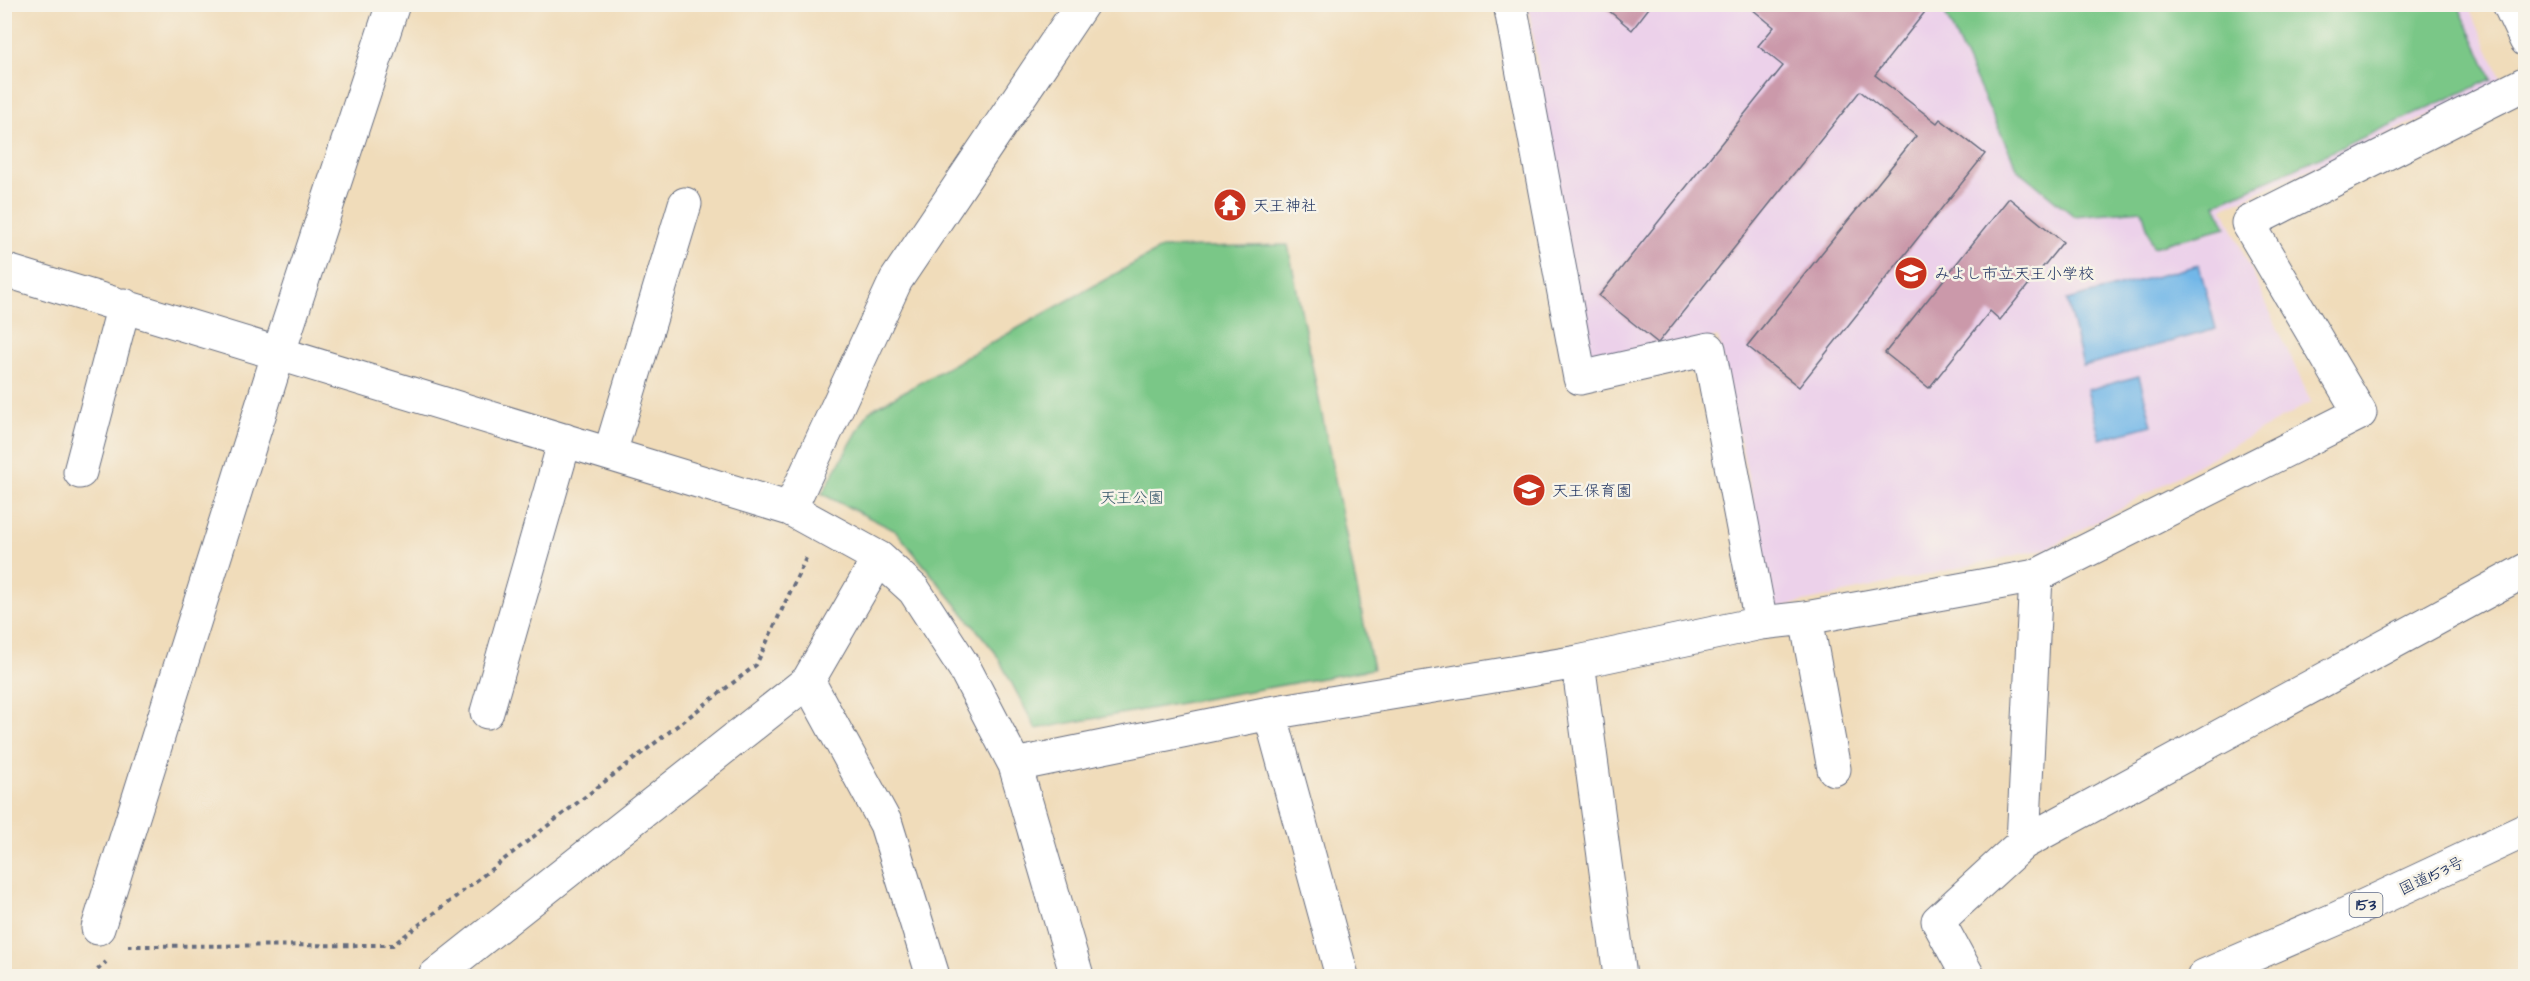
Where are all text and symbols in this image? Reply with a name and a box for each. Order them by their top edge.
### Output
temple icon: 天王神社 [1212,187,1248,223]
place label: 天王神社 [1253,195,1317,217]
school or university icon: みよし市立天王小学校 [1893,255,1929,291]
place label: みよし市立天王小学校 [1934,263,2094,285]
school or university icon: 天王保育園 [1511,472,1547,508]
place label: 天王保育園 [1552,480,1632,502]
park label: 天王公園 [1100,487,1164,509]
street label: 国道153号 [2395,851,2468,901]
road number: 153 [2350,893,2382,917]

